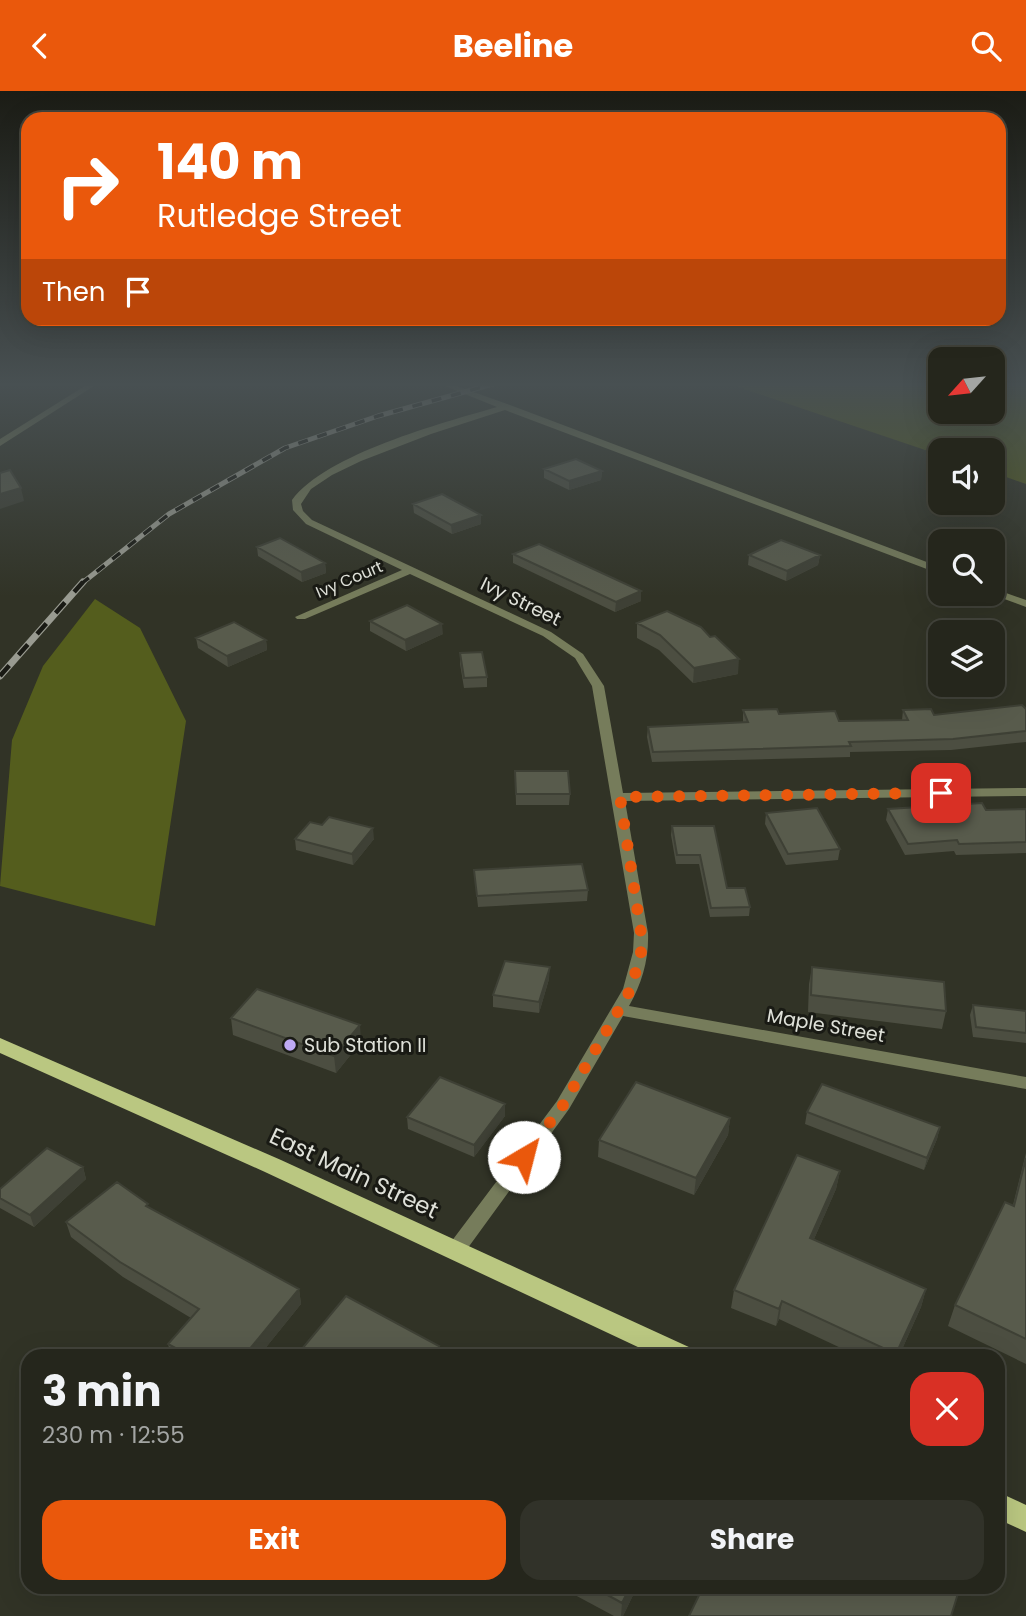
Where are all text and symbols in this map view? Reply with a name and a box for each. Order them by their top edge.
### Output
text: Beeline [453,23,573,68]
icon: back [21,27,59,65]
icon: search [967,27,1005,65]
text: 140 m [157,128,303,196]
icon: right [42,140,133,231]
text: Rutledge Street [157,193,402,238]
icon: arrive [119,273,157,311]
text: Then [42,274,105,310]
north arrow [928,347,1004,423]
map controls [928,347,1005,697]
button: sound [928,438,1005,515]
button: search [928,529,1005,606]
street label: Ivy Court [312,555,386,604]
street label: Ivy Street [476,570,566,633]
button: layers [928,620,1005,697]
pin [911,763,971,823]
icon: arrive [922,774,960,812]
street label: Maple Street [765,1002,887,1049]
place label: Sub Station II [304,1032,426,1059]
marker: Sub Station II [282,1037,298,1053]
street label: East Main Street [264,1120,444,1226]
position arrow [487,1120,561,1194]
text: 3 min [42,1362,162,1421]
button: close [910,1372,984,1446]
text: 230 m · 12:55 [42,1419,185,1451]
button: Exit [42,1500,506,1580]
button: Share [520,1500,984,1580]

